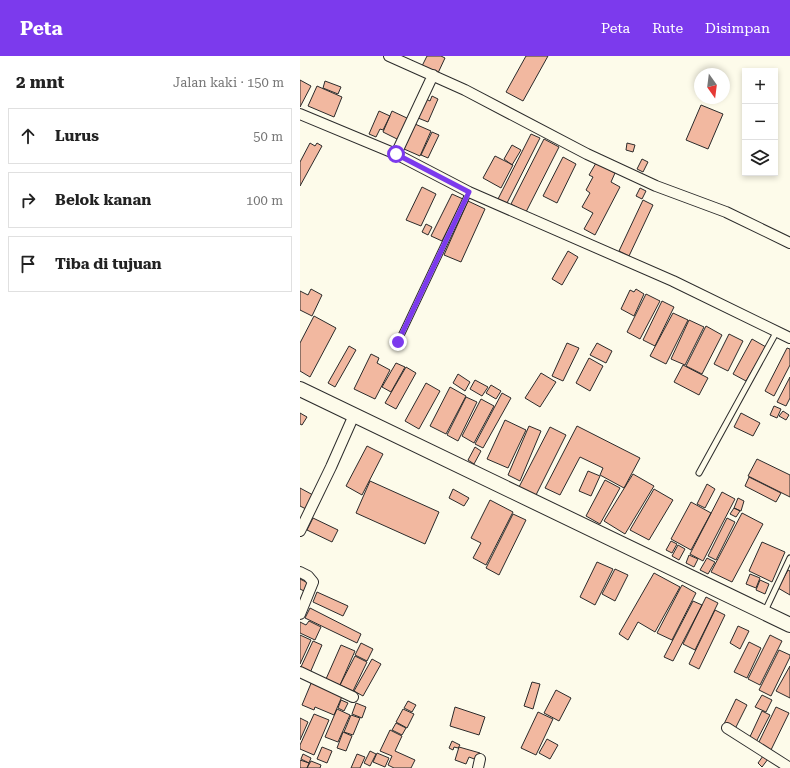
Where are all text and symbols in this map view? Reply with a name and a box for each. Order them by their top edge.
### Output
text: Peta [20,17,63,40]
text: Peta [601,20,630,36]
text: Rute [652,20,683,36]
text: Disimpan [705,20,770,36]
north arrow [694,68,730,104]
map controls [742,68,778,176]
button: + [742,68,778,104]
text: 2 mnt [16,72,65,92]
text: Jalan kaki · 150 m [173,75,284,90]
button: − [742,104,778,140]
icon: ahead [17,125,39,147]
text: Lurus [55,127,99,145]
text: 50 m [253,129,283,144]
button: layers [742,140,778,176]
route start [387,145,405,163]
icon: right [17,189,39,211]
text: Belok kanan [55,191,151,209]
text: 100 m [246,193,283,208]
icon: arrive [17,253,39,275]
text: Tiba di tujuan [55,255,162,273]
route end [389,333,407,351]

